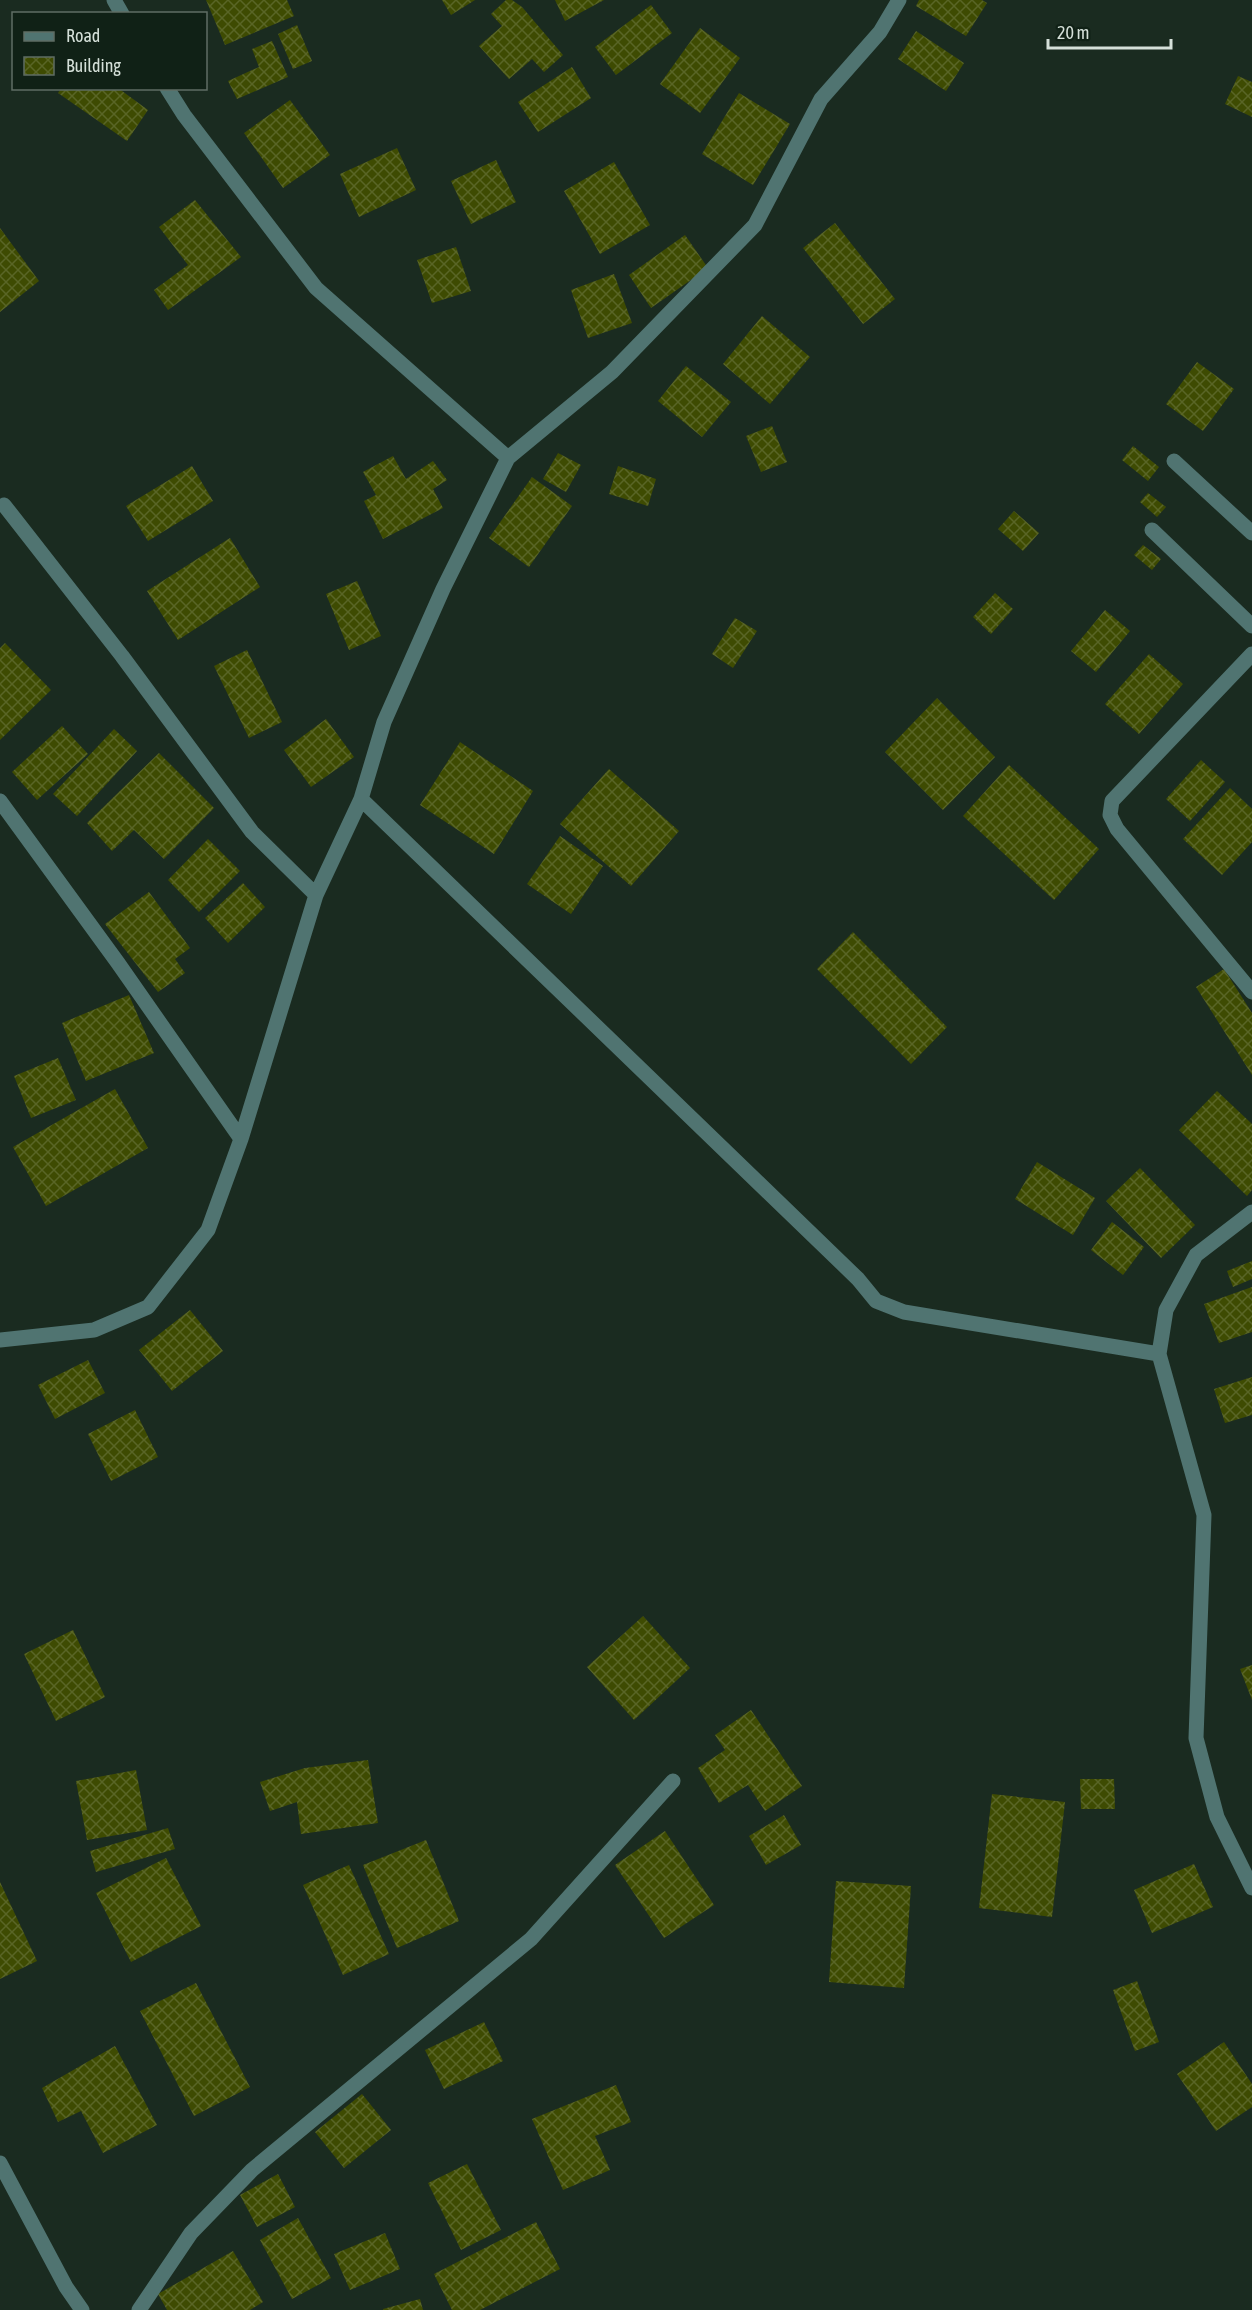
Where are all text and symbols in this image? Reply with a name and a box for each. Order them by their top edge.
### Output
legend [12,12,207,90]
scale bar [1048,12,1171,50]
text: 20 m [1057,22,1089,43]
text: Road [66,25,100,46]
text: Building [66,55,121,76]

